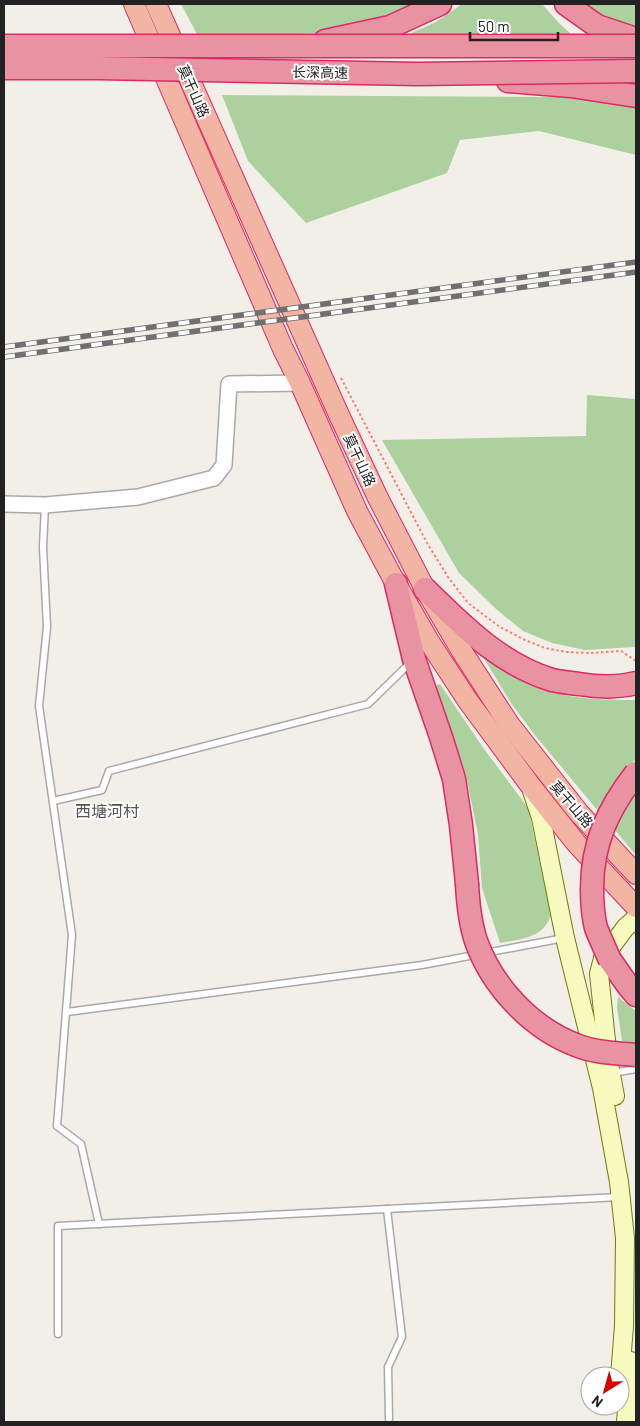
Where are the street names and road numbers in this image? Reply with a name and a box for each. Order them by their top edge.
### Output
street label: 莫干山路 [175,62,213,120]
street label: 长深高速 [292,63,348,81]
street label: 莫干山路 [340,431,380,489]
street label: 莫干山路 [547,777,597,831]

